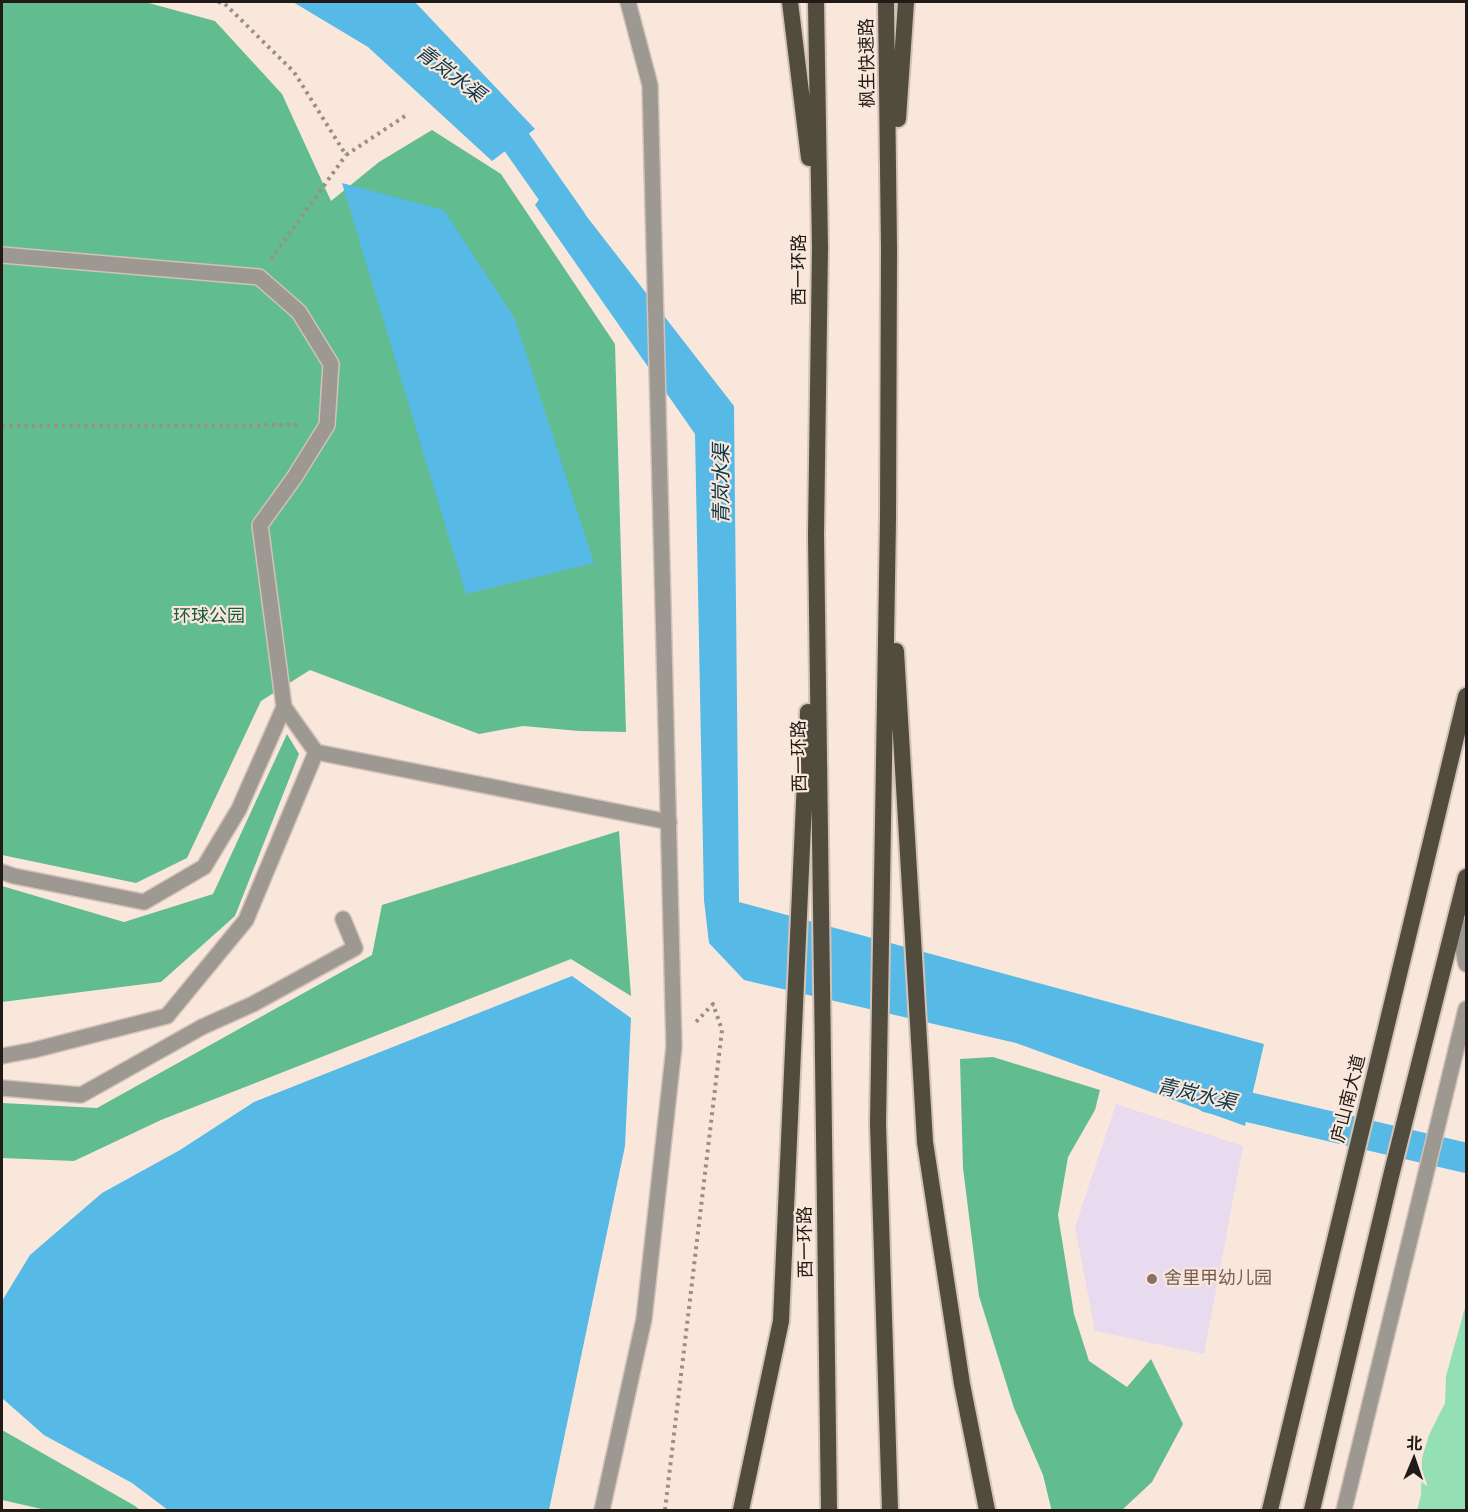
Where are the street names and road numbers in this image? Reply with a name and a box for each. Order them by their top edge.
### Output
street label: 枫生快速路 [856,18,878,108]
street label: 西一环路 [789,234,809,306]
street label: 西一环路 [788,720,810,792]
street label: 庐山南大道 [1327,1053,1369,1145]
street label: 西一环路 [794,1206,816,1278]

